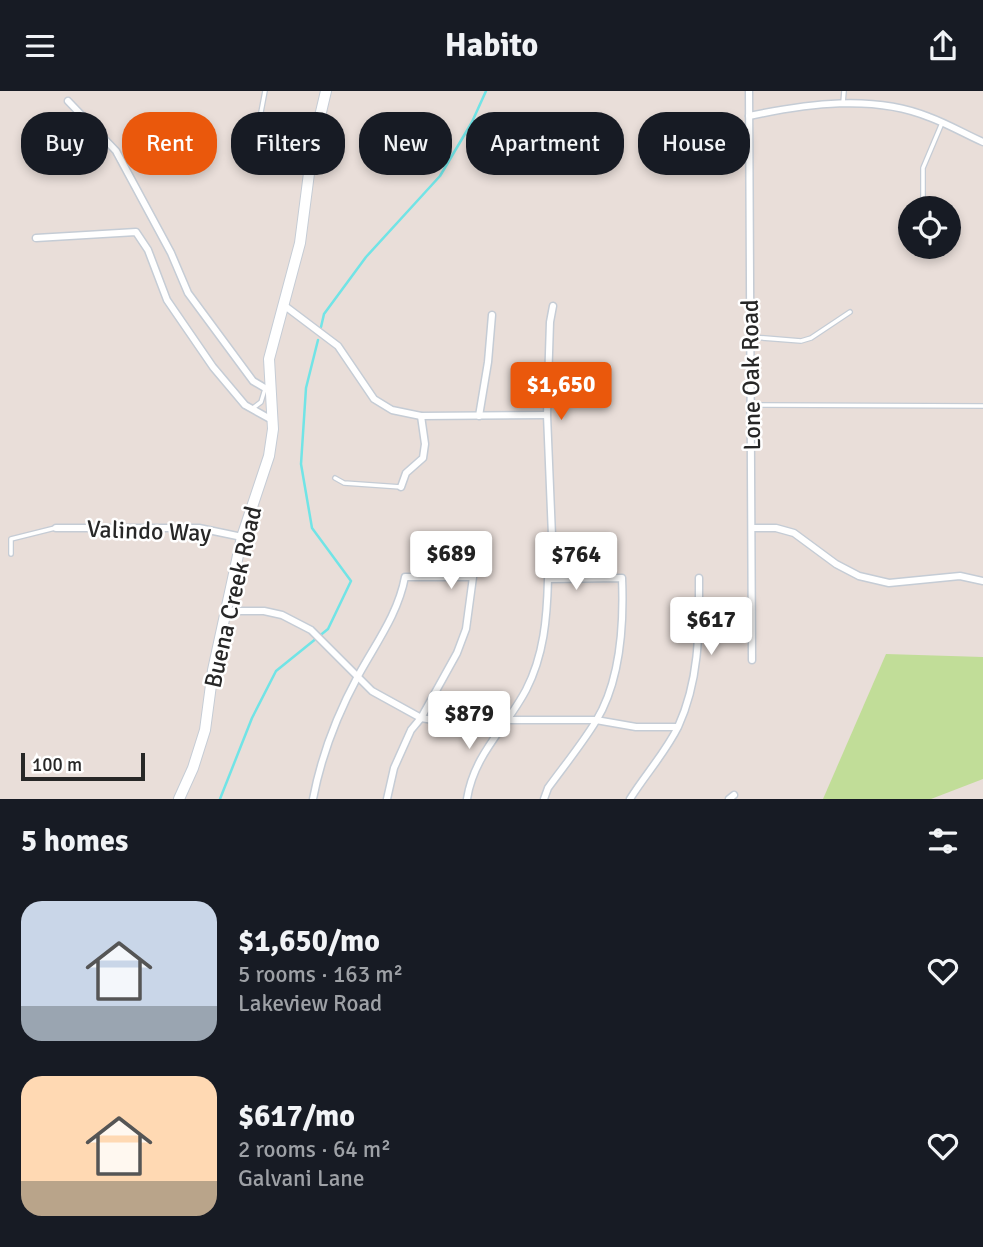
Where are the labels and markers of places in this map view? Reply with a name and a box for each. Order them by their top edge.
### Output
pin: $1,650 [504,363,618,422]
pin: $689 [410,531,492,591]
pin: $764 [535,533,617,592]
pin: $617 [670,597,752,657]
pin: $879 [428,691,510,751]

